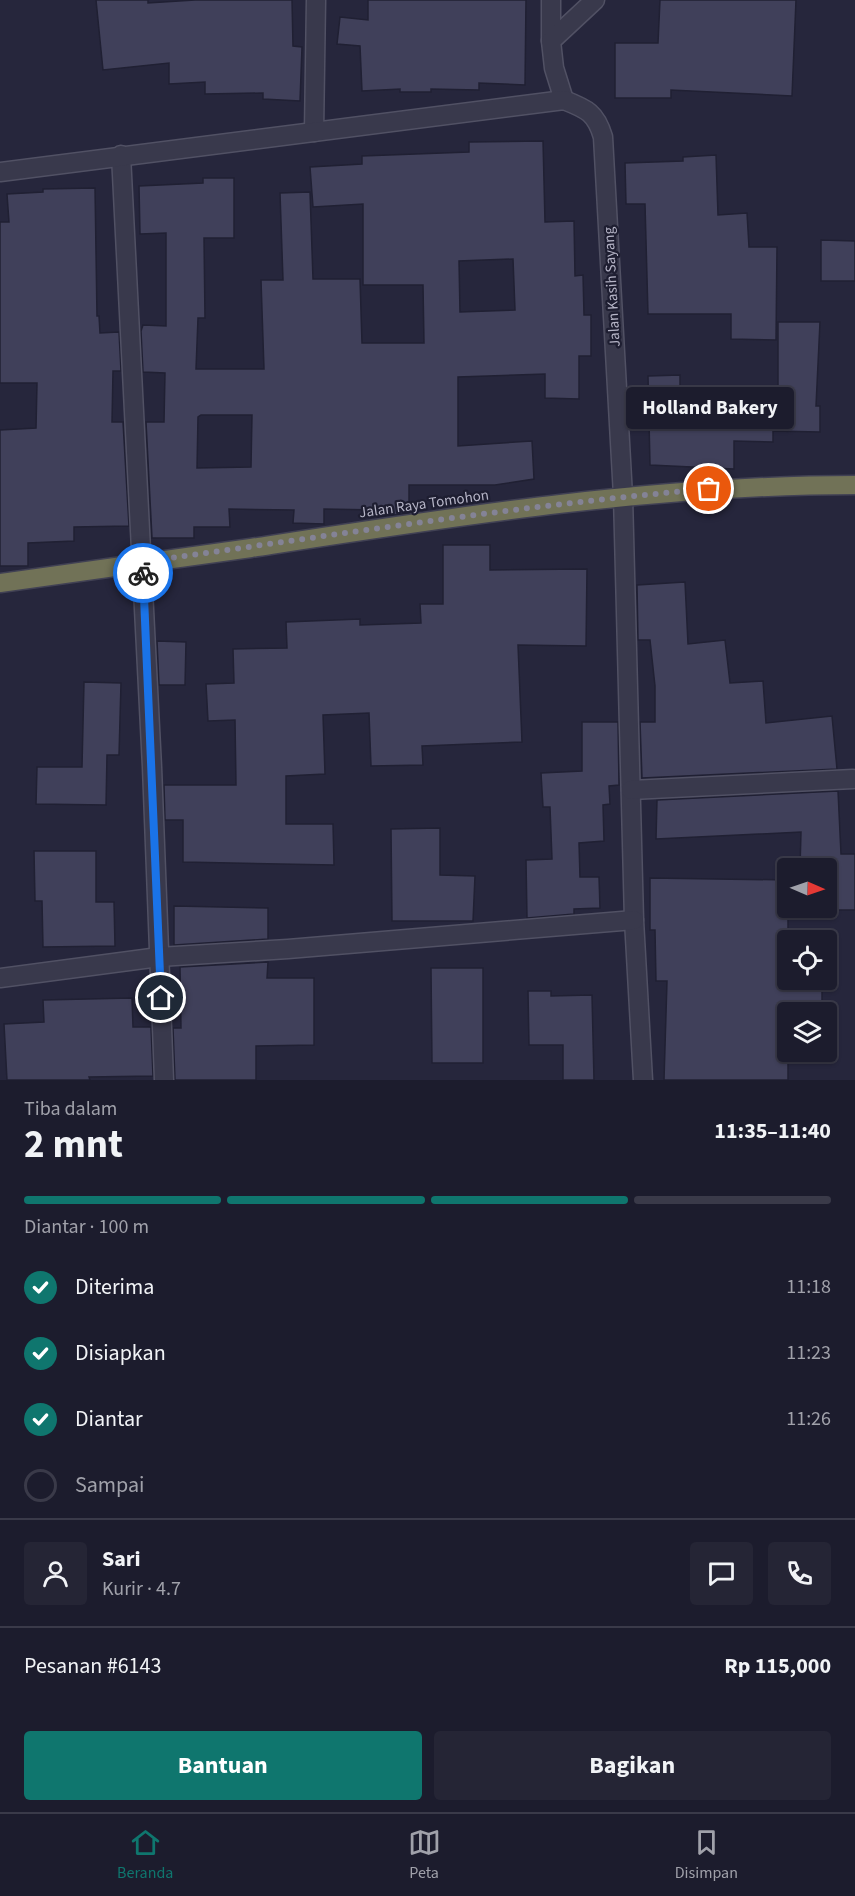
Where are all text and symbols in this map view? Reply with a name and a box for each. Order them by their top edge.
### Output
street label: Jalan Kasih Sayang [598,226,626,348]
callout: Holland Bakery [625,387,793,429]
text: Holland Bakery [642,394,778,422]
pin [683,463,734,514]
icon: bag [692,472,725,505]
street label: Jalan Raya Tomohon [358,484,490,524]
courier [113,543,173,603]
icon: bike [127,557,160,590]
north arrow [777,858,837,918]
map controls [777,858,837,1062]
button: locate [777,930,837,990]
pin [135,972,186,1023]
icon: home [144,981,177,1014]
button: layers [777,1002,837,1062]
text: Tiba dalam [24,1095,117,1123]
text: 11:35–11:40 [714,1115,831,1147]
text: 2 mnt [24,1117,123,1173]
text: Diantar · 100 m [24,1213,149,1241]
icon: check [24,1271,57,1304]
text: Diterima [75,1271,154,1303]
text: 11:18 [786,1273,831,1301]
icon: check [24,1337,57,1370]
text: Disiapkan [75,1337,166,1369]
text: 11:23 [786,1339,831,1367]
icon: check [24,1403,57,1436]
text: Diantar [75,1403,143,1435]
text: 11:26 [786,1405,831,1433]
text: Sampai [75,1469,144,1501]
button: person [24,1542,87,1605]
button: chat [690,1542,753,1605]
button: phone [768,1542,831,1605]
text: Sari [102,1543,141,1575]
text: Kurir · 4.7 [102,1575,181,1603]
text: Pesanan #6143 [24,1650,161,1682]
text: Rp 115,000 [724,1650,831,1682]
button: Bantuan [24,1731,422,1800]
button: Bagikan [434,1731,831,1800]
tab: Beranda [117,1826,173,1884]
tab: Peta [408,1826,441,1884]
tab: Disimpan [675,1826,738,1884]

